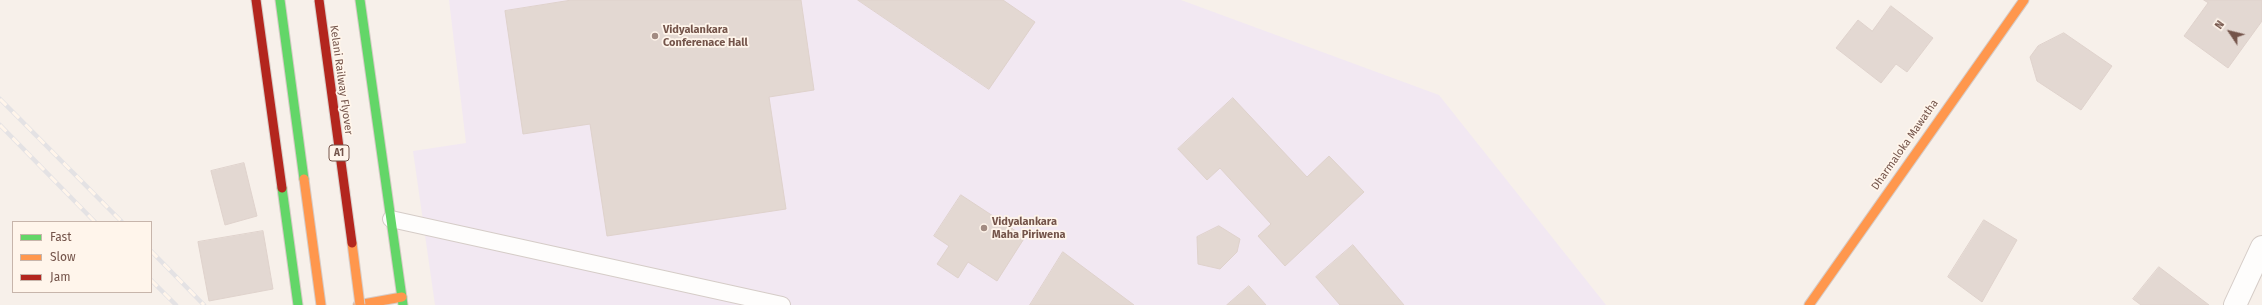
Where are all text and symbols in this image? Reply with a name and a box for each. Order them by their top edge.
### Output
north arrow [2210,12,2250,52]
text: N [2212,18,2227,32]
place label: Vidyalankara Conferenace Hall [663,23,748,49]
street label: Kelani Railway Flyover [327,24,355,136]
marker: Vidyalankara Conferenace Hall [650,31,660,41]
street label: Dharmaloka Mawatha [1869,97,1941,193]
road number: A1 [329,145,349,161]
place label: Vidyalankara Maha Piriwena [992,215,1066,241]
legend [12,221,152,293]
marker: Vidyalankara Maha Piriwena [979,223,989,233]
text: Fast [50,230,72,244]
text: Slow [50,250,76,264]
text: Jam [50,270,70,284]

